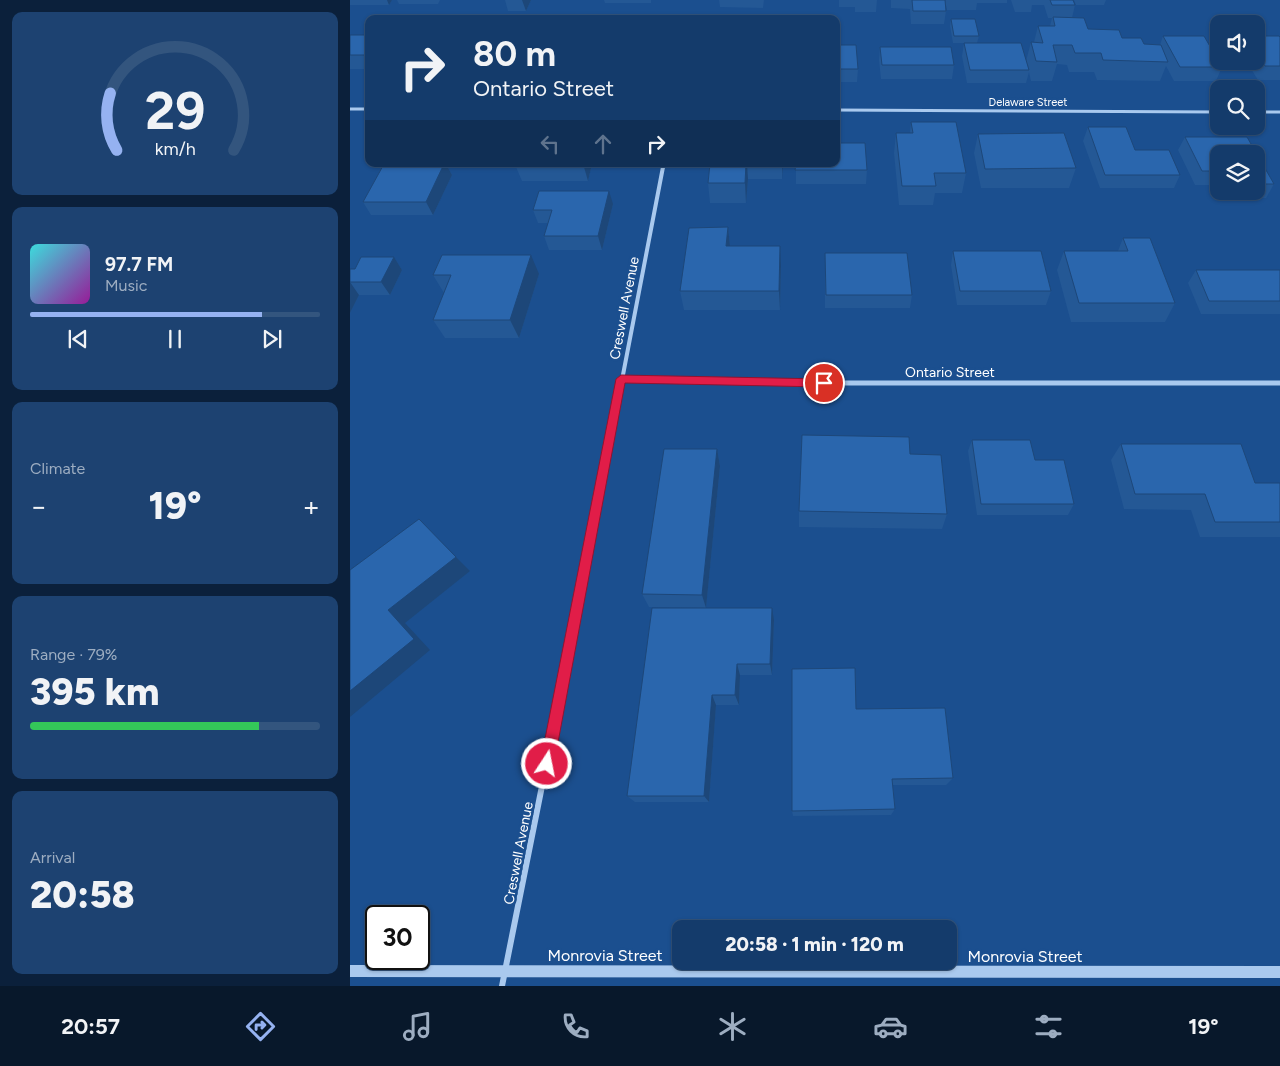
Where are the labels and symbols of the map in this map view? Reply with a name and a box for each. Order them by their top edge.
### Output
street label: Delaware Street [989,96,1067,109]
street label: Creswell Avenue [606,255,643,361]
pin [803,362,845,404]
street label: Ontario Street [905,364,995,381]
position arrow [520,737,572,789]
street label: Creswell Avenue [500,800,537,906]
speed limit sign: 30 [365,905,430,970]
street label: Monrovia Street [547,946,663,965]
street label: Monrovia Street [967,947,1083,966]

